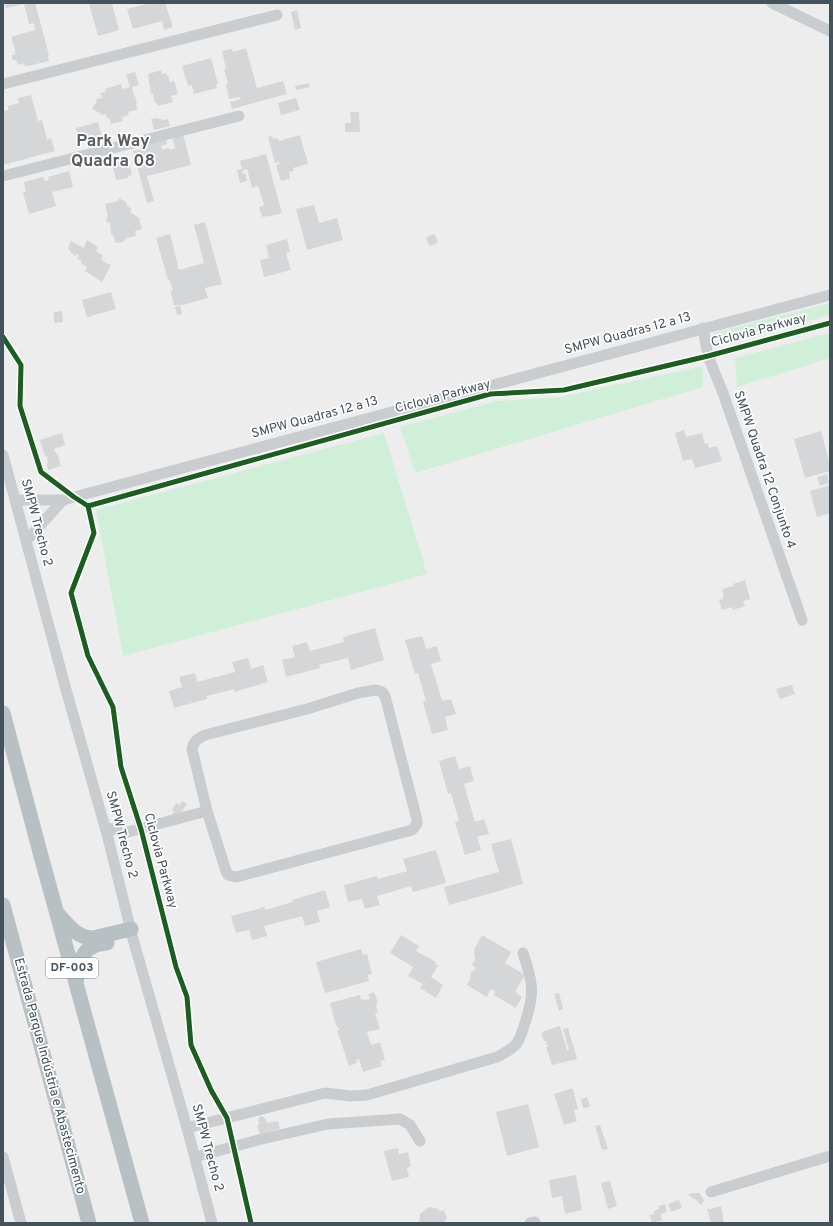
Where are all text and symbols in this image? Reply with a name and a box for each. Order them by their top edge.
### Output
district label: Park Way Quadra 08 [71,131,155,173]
street label: SMPW Quadras 12 a 13 [563,309,693,359]
street label: Ciclovia Parkway [710,311,809,351]
street label: Ciclovia Parkway [394,377,493,417]
street label: SMPW Quadra 12 Conjunto 4 [729,389,799,551]
street label: SMPW Quadras 12 a 13 [250,393,380,443]
street label: SMPW Trecho 2 [17,477,55,569]
street label: SMPW Trecho 2 [102,789,140,881]
street label: Ciclovia Parkway [140,812,180,911]
street label: Estrada Parque Indústria e Abastecimento [10,956,88,1196]
road number: DF-003 [46,958,98,978]
street label: SMPW Trecho 2 [188,1102,226,1194]

